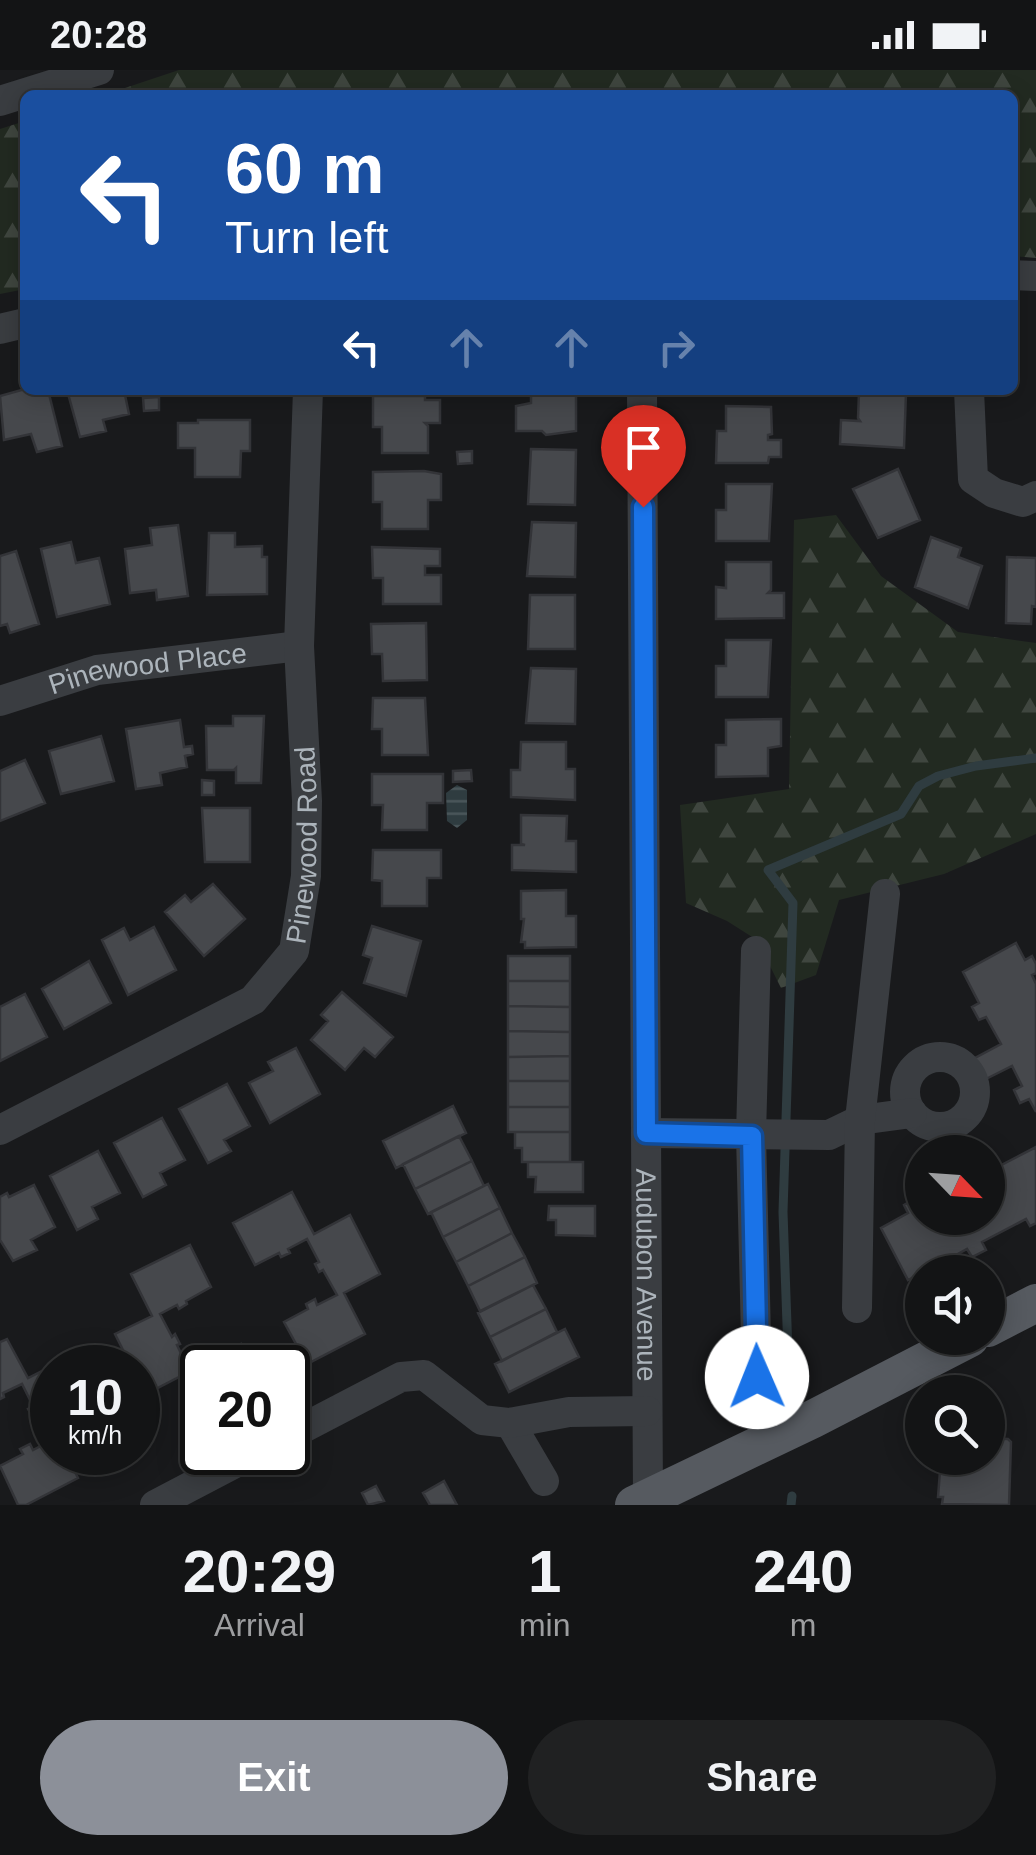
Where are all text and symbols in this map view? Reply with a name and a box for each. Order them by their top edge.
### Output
text: 20:28 [50,14,147,56]
icon: left [60,130,190,260]
text: 60 m [225,130,385,208]
text: Turn left [225,212,388,263]
icon: left [334,320,389,375]
icon: ahead [439,320,494,375]
icon: ahead [544,320,599,375]
icon: right [649,320,704,375]
pin [601,405,686,508]
icon: arrive [616,420,671,475]
street label: Pinewood Place [44,637,248,700]
street label: Pinewood Road [280,746,323,946]
north arrow [905,1135,1005,1235]
map controls [905,1135,1005,1475]
street label: Audubon Avenue [631,1168,663,1382]
button: sound [905,1255,1005,1355]
position arrow [705,1325,809,1429]
speed limit sign: 20 [180,1345,310,1475]
text: 10 [67,1370,123,1426]
button: search [905,1375,1005,1475]
text: km/h [68,1421,122,1449]
text: 20:29 [183,1538,336,1605]
text: 1 [528,1538,561,1605]
text: 240 [753,1538,853,1605]
text: Arrival [214,1607,305,1643]
text: min [519,1607,570,1643]
text: m [790,1607,817,1643]
button: Exit [40,1720,508,1835]
button: Share [528,1720,996,1835]

